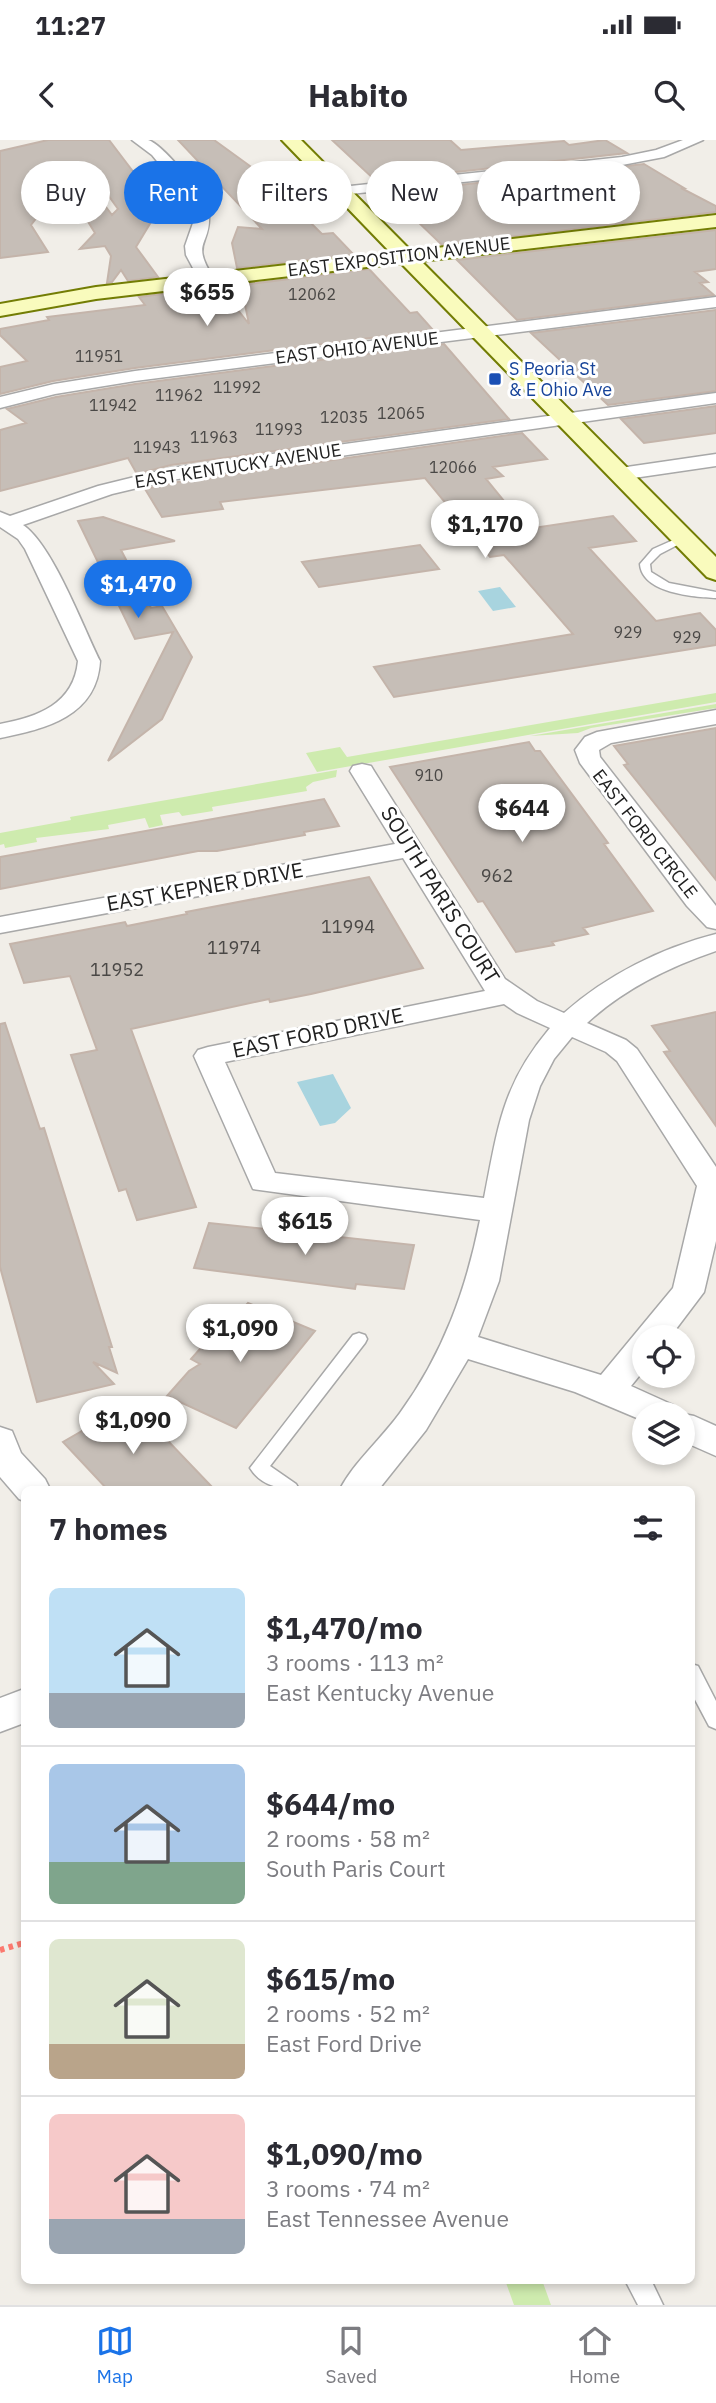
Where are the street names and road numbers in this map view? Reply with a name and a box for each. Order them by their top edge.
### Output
street label: EAST EXPOSITION AVENUE [286,231,512,282]
street label: EAST OHIO AVENUE [274,326,440,369]
street label: EAST KENTUCKY AVENUE [133,438,343,493]
street label: EAST FORD CIRCLE [588,765,703,903]
street label: SOUTH PARIS COURT [375,800,507,988]
street label: EAST KEPNER DRIVE [104,855,305,917]
street label: EAST FORD DRIVE [230,1000,406,1064]

